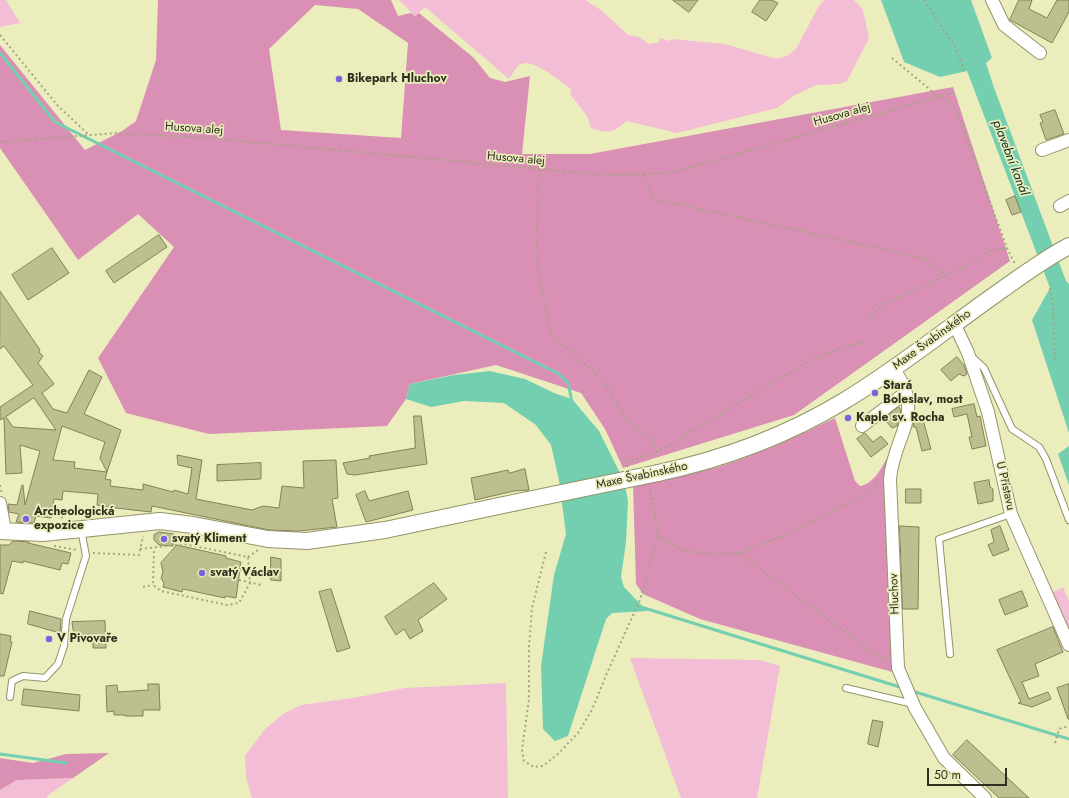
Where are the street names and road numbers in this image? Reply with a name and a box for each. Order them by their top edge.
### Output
street label: Husova alej [812,100,872,130]
street label: Husova alej [164,120,224,138]
street label: Husova alej [486,149,546,169]
street label: Maxe Švabinského [890,307,974,373]
street label: Maxe Švabinského [595,459,689,493]
street label: U Přístavu [992,460,1018,512]
street label: Hluchov [887,573,903,615]

